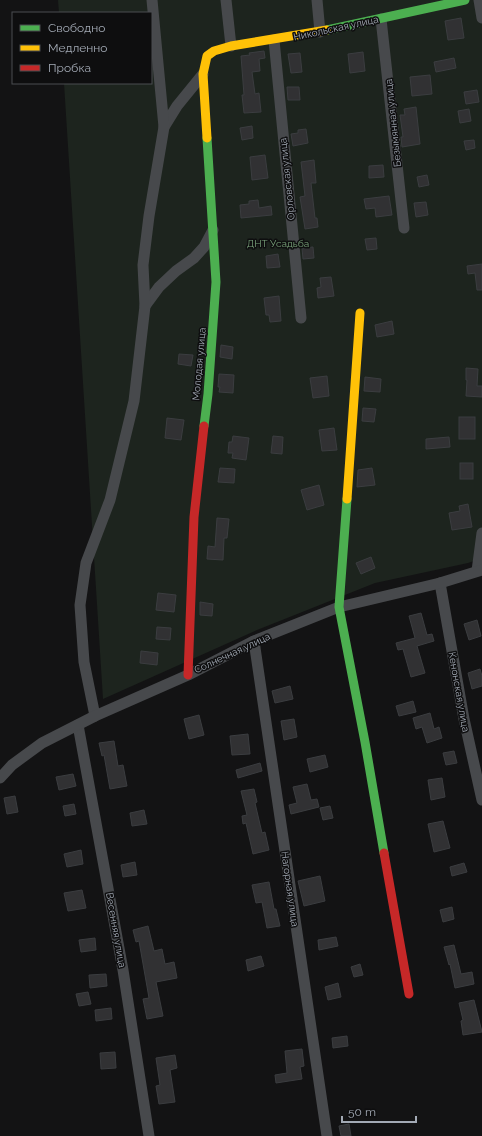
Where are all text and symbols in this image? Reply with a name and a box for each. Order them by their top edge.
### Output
legend [12,12,152,84]
street label: Никольская улица [292,14,380,42]
text: Свободно [48,21,105,35]
text: Медленно [48,41,107,55]
text: Пробка [48,61,91,75]
street label: Безымянная улица [383,78,403,168]
street label: Орловская улица [277,137,297,221]
park label: ДНТ Усадьба [247,238,309,249]
street label: Молодая улица [190,327,208,401]
street label: Солнечная улица [192,631,272,675]
street label: Кенонская улица [447,651,471,733]
street label: Нагорная улица [279,851,301,927]
street label: Весенняя улица [104,891,128,969]
scale bar [342,1098,416,1124]
text: 50 m [348,1105,376,1119]

